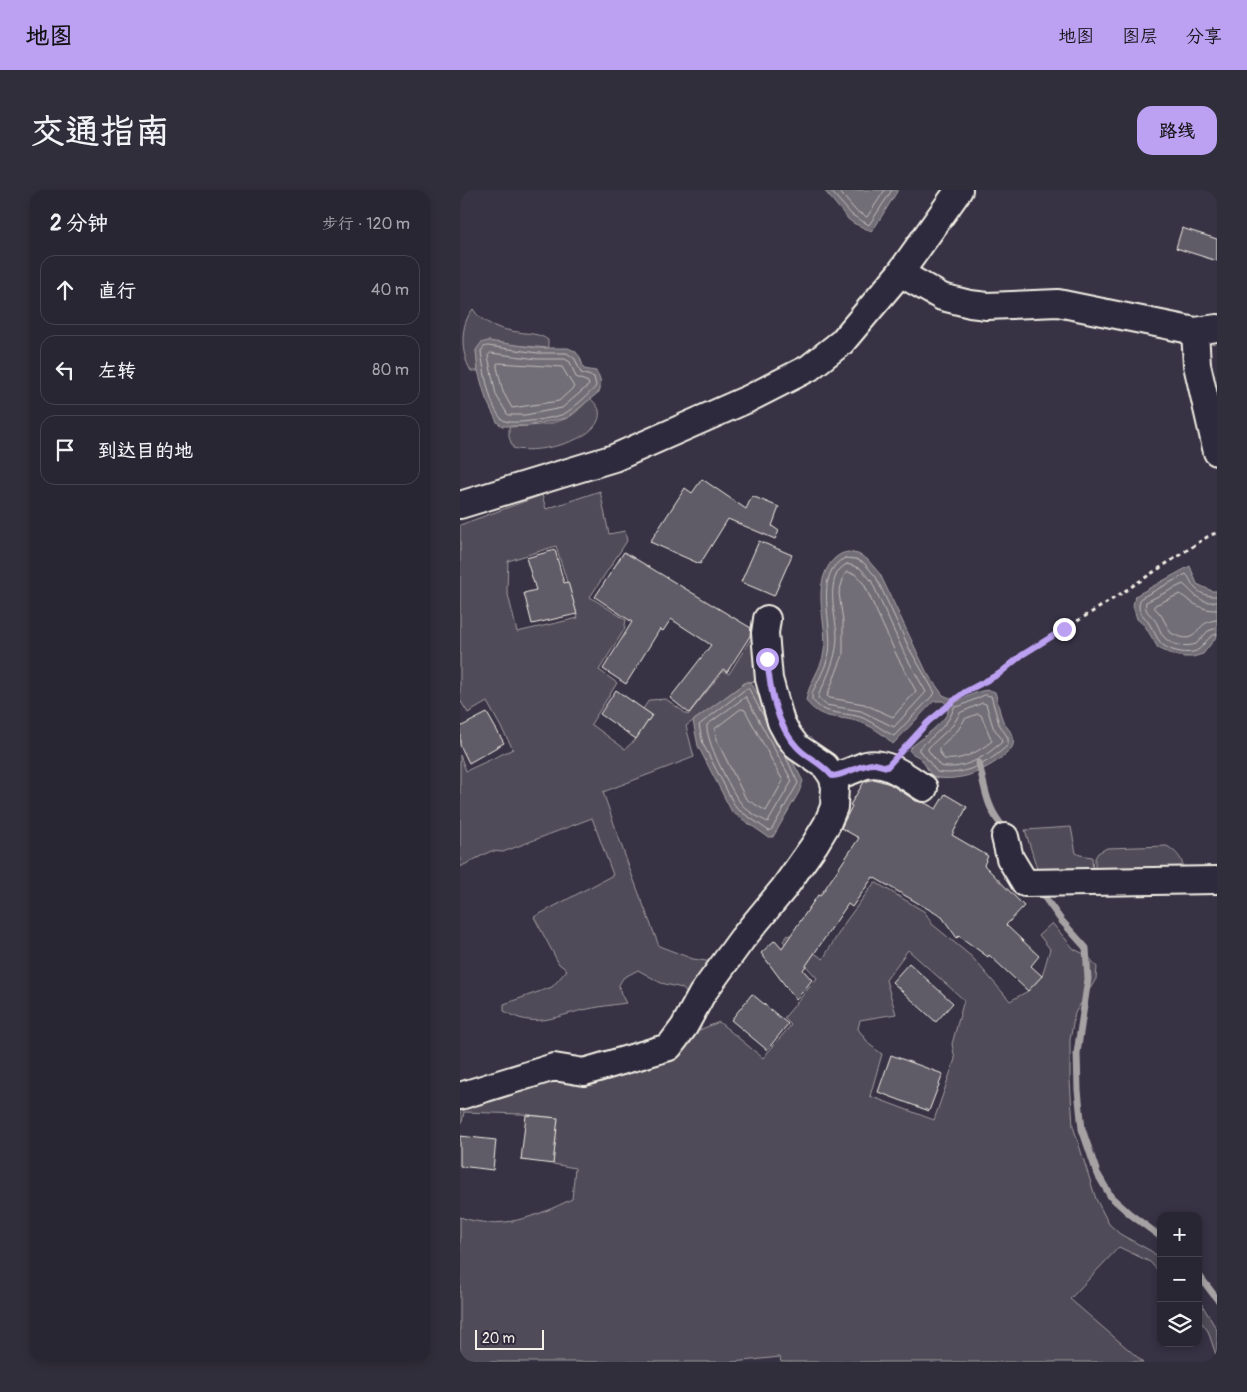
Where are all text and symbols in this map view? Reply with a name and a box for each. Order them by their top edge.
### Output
text: 地图 [25,22,73,51]
text: 地图 [1058,25,1094,48]
text: 图层 [1122,25,1158,48]
text: 分享 [1186,25,1222,48]
button: 路线 [1137,106,1217,155]
text: 交通指南 [30,110,170,154]
text: 2 分钟 [50,210,108,237]
text: 步行 · 120 m [322,214,410,234]
icon: ahead [51,276,79,304]
text: 直行 [98,279,136,303]
text: 40 m [371,280,409,300]
icon: left [51,356,79,384]
text: 左转 [98,359,136,383]
text: 80 m [372,360,409,380]
icon: arrive [51,436,79,464]
text: 到达目的地 [98,439,193,463]
route end [1053,618,1076,641]
route start [756,648,779,671]
map controls [1157,1212,1202,1347]
button: + [1157,1212,1202,1257]
button: − [1157,1257,1202,1302]
button: layers [1157,1302,1202,1347]
scale bar [475,1327,544,1350]
text: 20 m [482,1330,515,1347]

